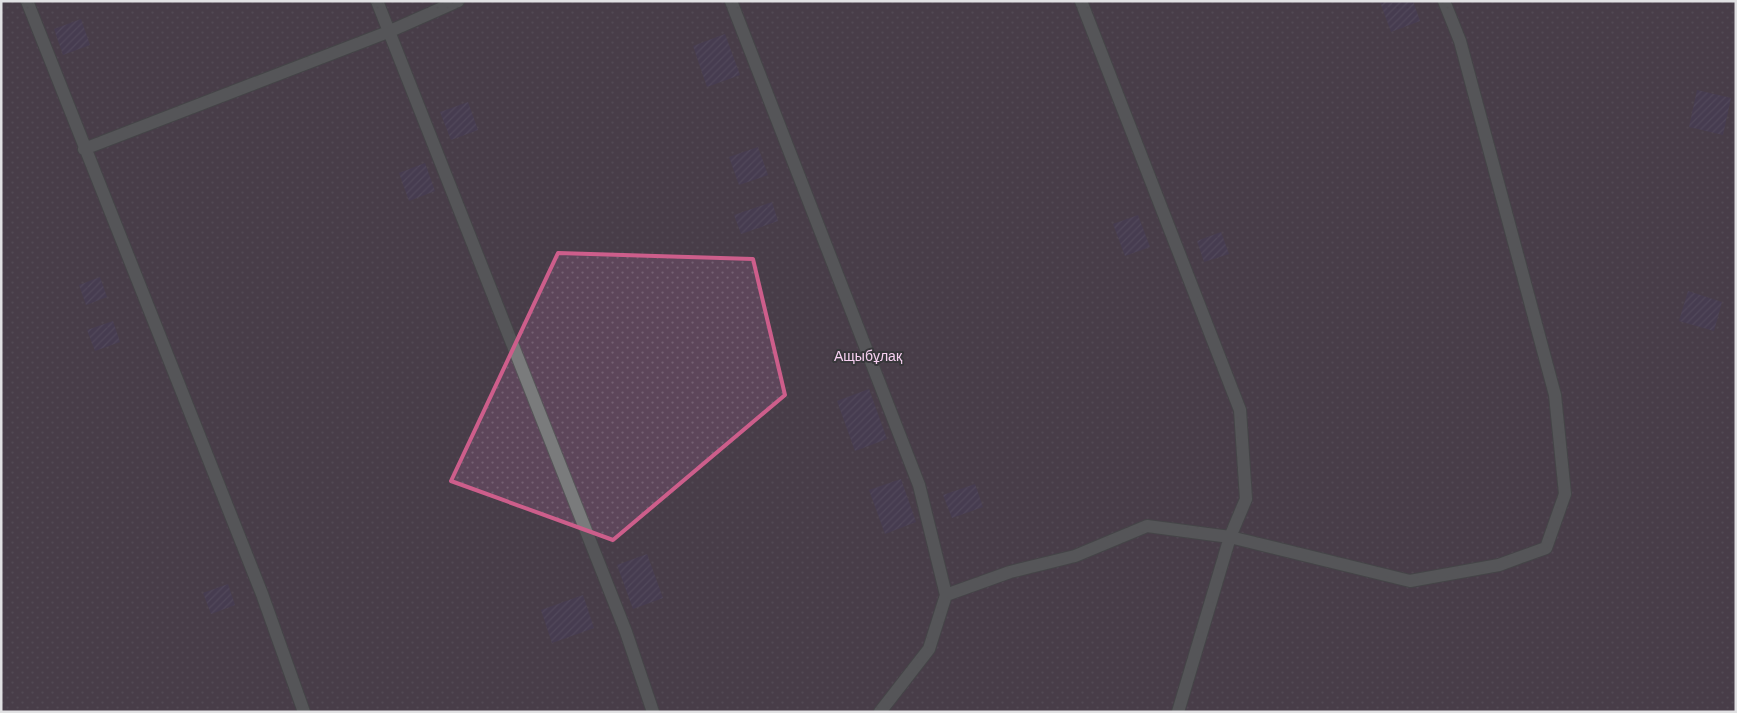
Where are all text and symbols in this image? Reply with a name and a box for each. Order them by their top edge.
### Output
park label: Ащыбұлақ [834,348,903,365]

